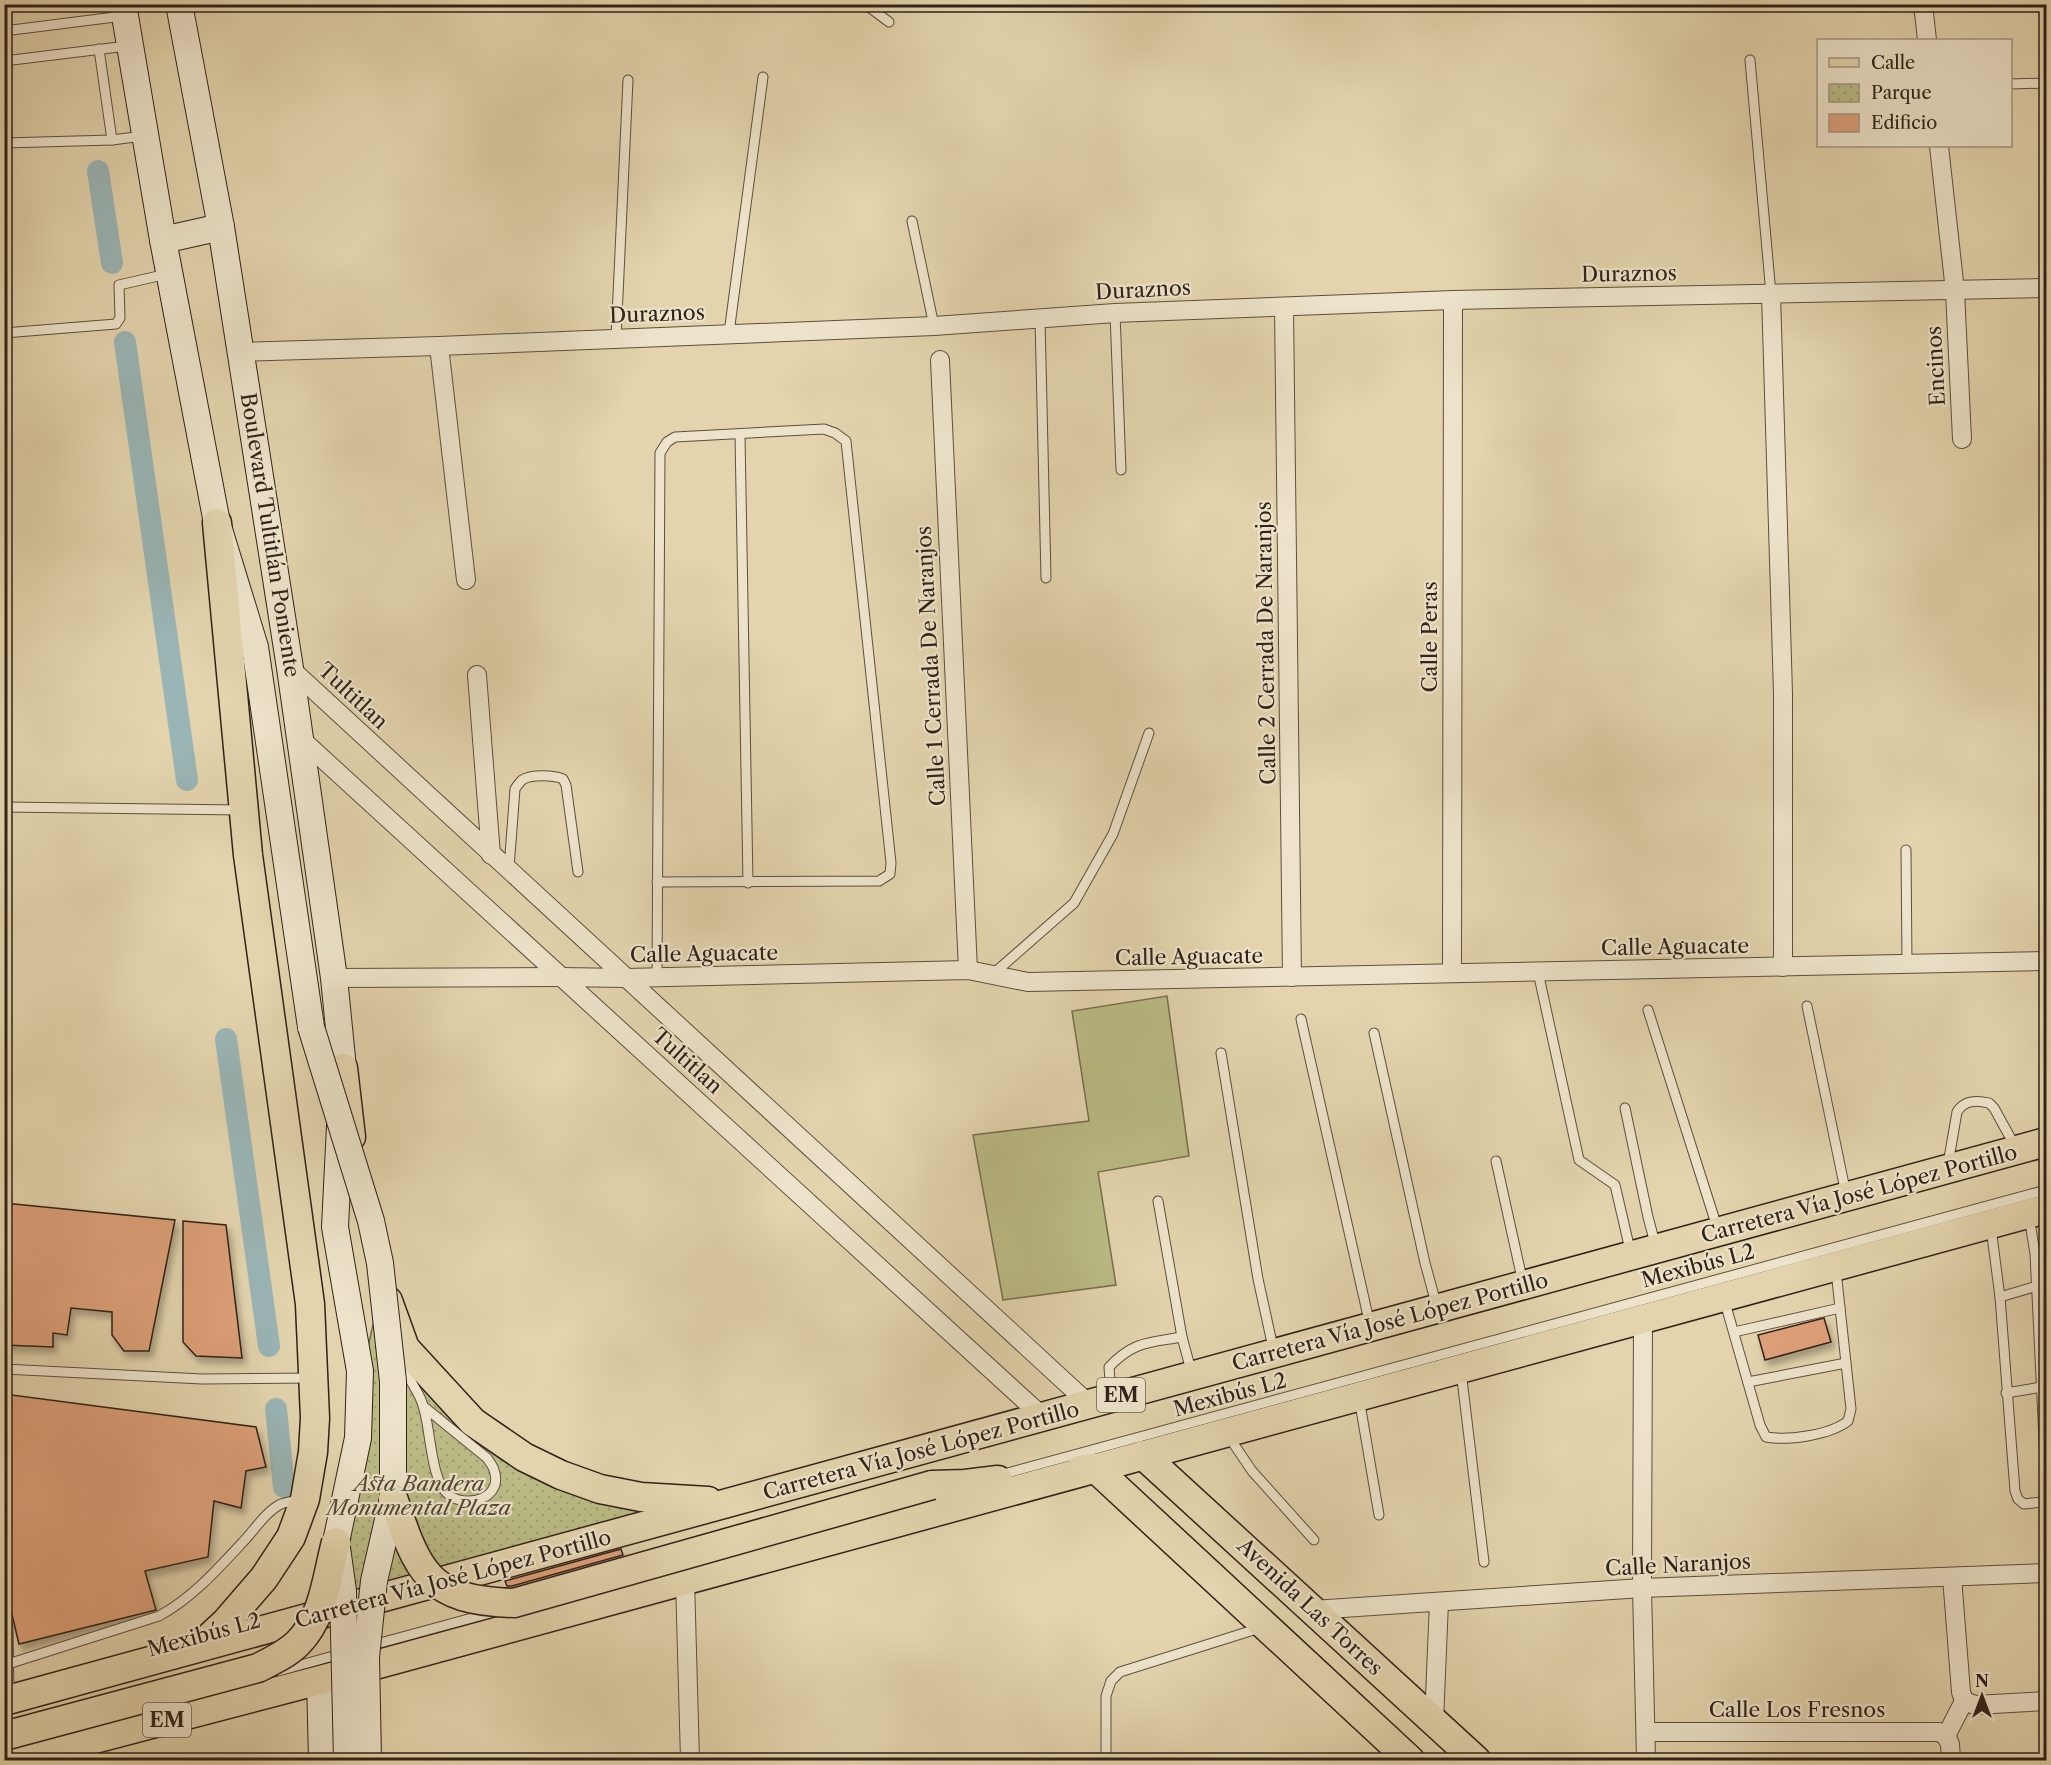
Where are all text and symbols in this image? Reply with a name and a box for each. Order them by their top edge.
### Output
legend [1817,39,2012,147]
text: Calle [1871,52,1915,74]
text: Parque [1871,82,1932,104]
text: Edificio [1871,112,1937,134]
street label: Duraznos [1581,260,1677,287]
street label: Duraznos [1094,275,1191,304]
street label: Duraznos [609,299,705,328]
street label: Encinos [1921,325,1950,407]
street label: Boulevard Tultitlán Poniente [236,391,305,679]
street label: Calle 2 Cerrada De Naranjos [1251,501,1280,785]
street label: Calle 1 Cerrada De Naranjos [911,525,950,807]
street label: Calle Peras [1417,581,1442,693]
street label: Tultitlan [313,657,393,734]
street label: Calle Aguacate [1601,933,1749,960]
street label: Calle Aguacate [630,940,778,967]
street label: Calle Aguacate [1115,943,1263,970]
street label: Tultitlan [647,1023,728,1099]
street label: Carretera Vía José López Portillo [1698,1139,2020,1248]
street label: Mexibús L2 [1639,1238,1757,1293]
street label: Carretera Vía José López Portillo [1229,1267,1551,1376]
street label: Mexibús L2 [1171,1367,1289,1422]
road number: EM [1097,1378,1145,1412]
street label: Carretera Vía José López Portillo [760,1396,1082,1505]
park label: Asta Bandera Monumental Plaza [324,1471,511,1520]
street label: Carretera Vía José López Portillo [292,1524,614,1633]
street label: Avenida Las Torres [1232,1532,1388,1680]
street label: Calle Naranjos [1604,1548,1752,1581]
street label: Mexibús L2 [145,1607,263,1662]
north arrow [1952,1666,2012,1726]
text: N [1975,1671,1989,1691]
street label: Calle Los Fresnos [1709,1697,1885,1722]
road number: EM [143,1703,191,1737]

